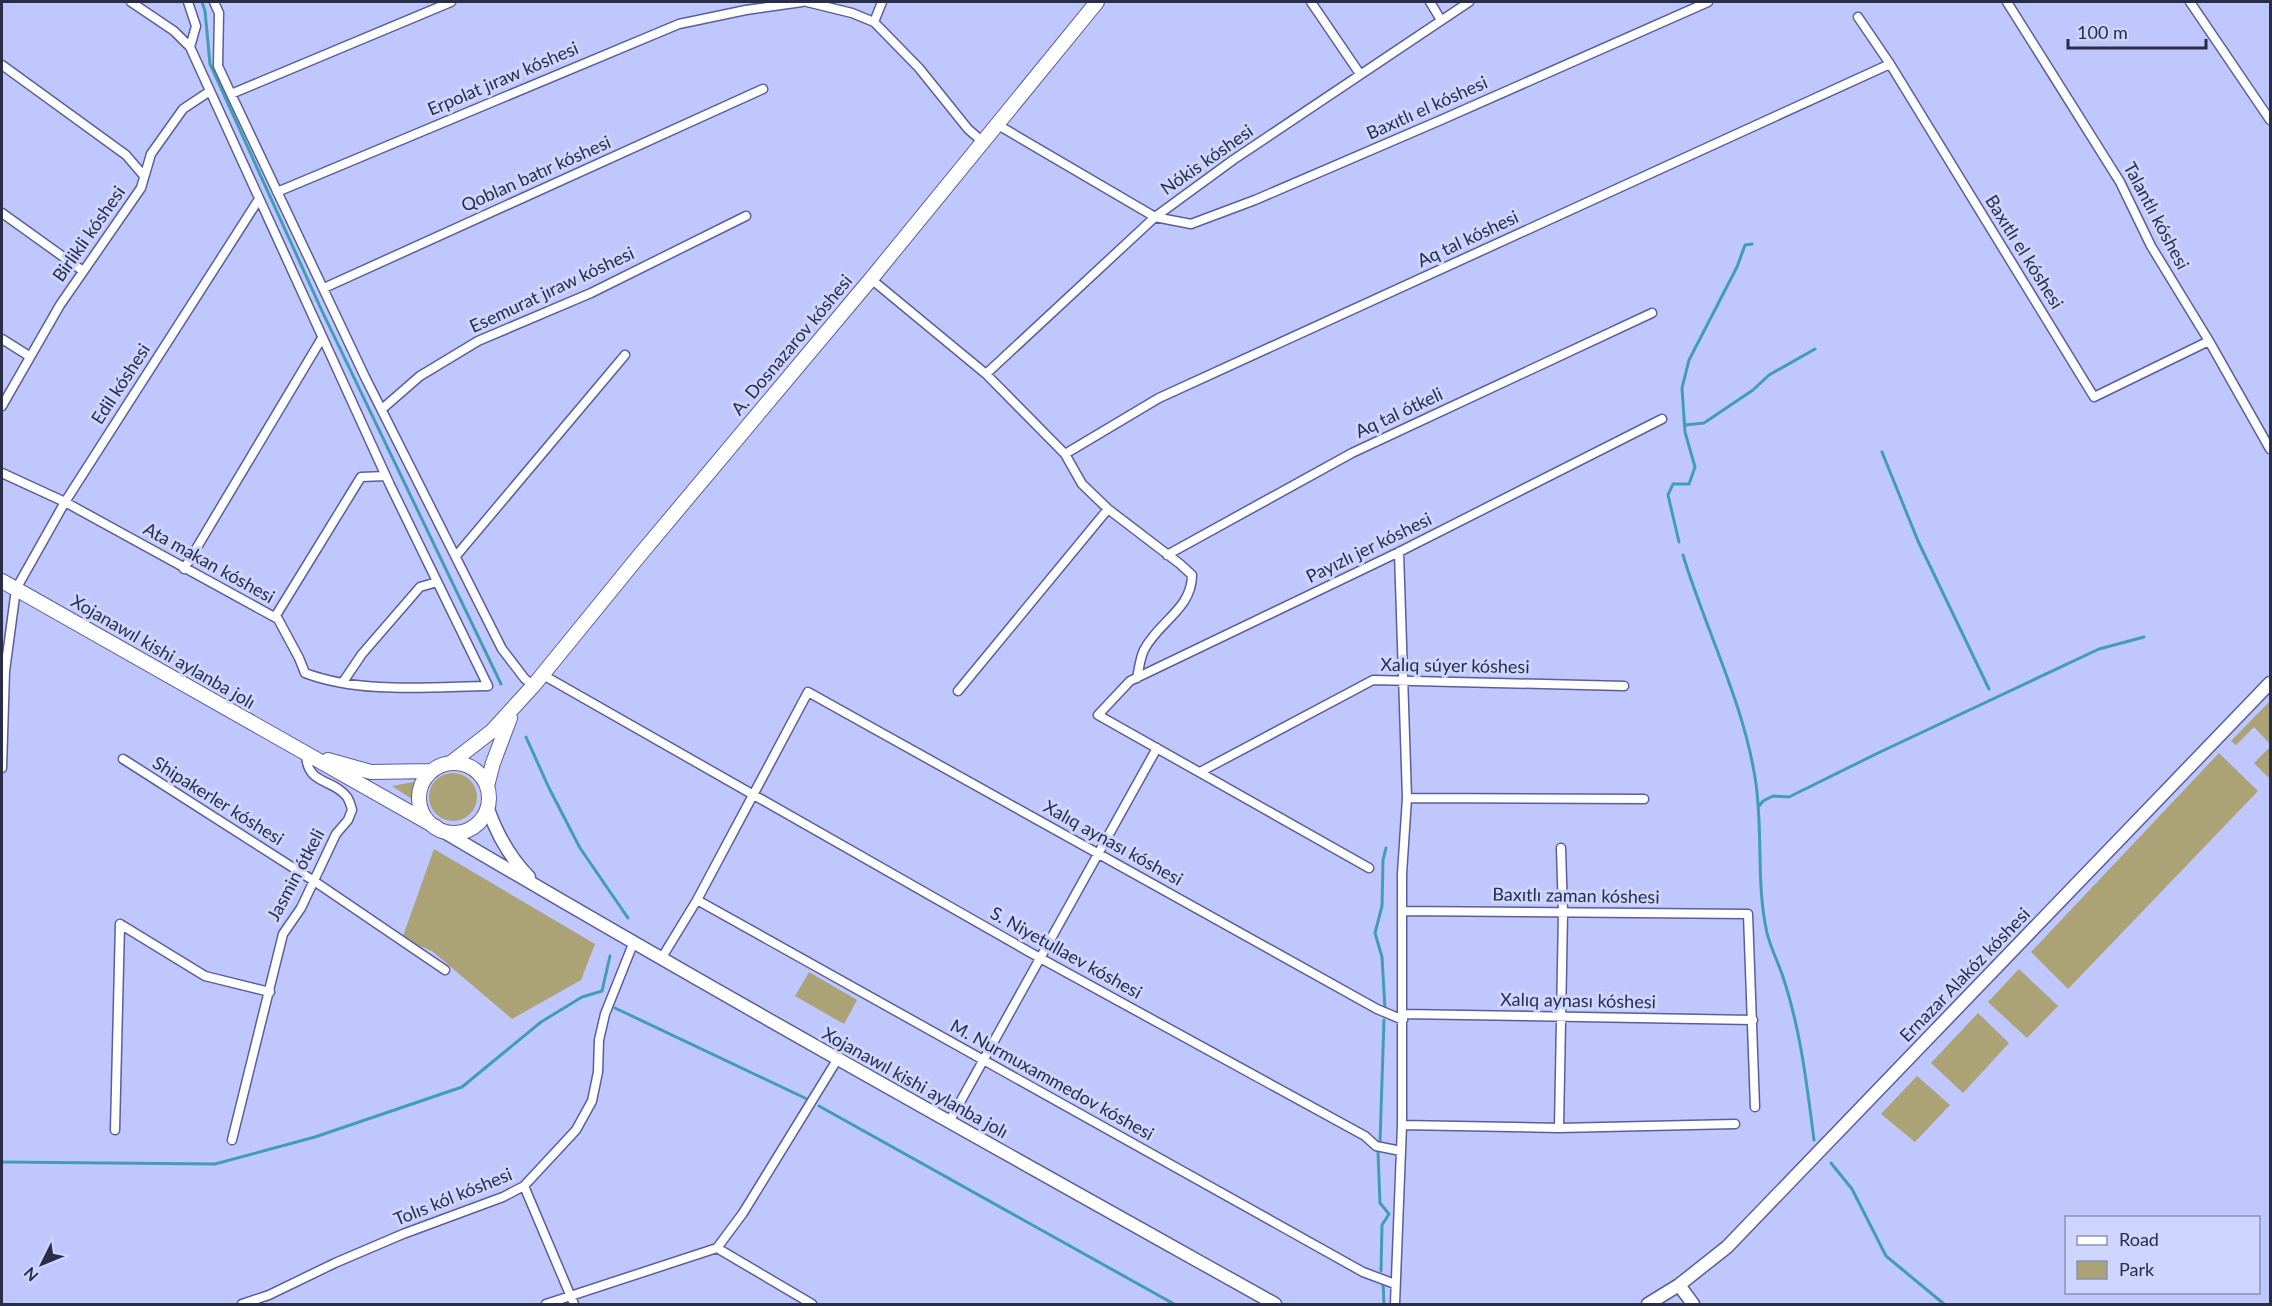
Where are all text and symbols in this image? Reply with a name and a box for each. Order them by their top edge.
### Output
scale bar [2068,12,2206,50]
text: 100 m [2077,21,2128,43]
street label: Erpolat jıraw kóshesi [424,36,581,120]
street label: Baxıtlı el kóshesi [1363,71,1490,144]
street label: Nókis kóshesi [1156,119,1257,199]
street label: Qoblan batır kóshesi [457,130,614,216]
street label: Talantlı kóshesi [2119,158,2194,273]
street label: Birlikli kóshesi [47,181,129,285]
street label: Baxıtlı el kóshesi [1981,191,2069,312]
street label: Aq tal kóshesi [1413,205,1522,271]
street label: Esemurat jıraw kóshesi [466,241,637,337]
street label: A. Dosnazarov kóshesi [726,270,856,419]
street label: Edil kóshesi [86,339,154,428]
street label: Aq tal ótkeli [1351,382,1446,442]
street label: Payızlı jer kóshesi [1302,507,1435,587]
street label: Ata makan kóshesi [140,517,279,607]
street label: Xojanawıl kishi aylanba jolı [68,589,259,713]
street label: Xalıq súyer kóshesi [1380,653,1530,677]
street label: Shipakerler kóshesi [149,751,288,849]
street label: Xalıq aynası kóshesi [1040,795,1187,890]
street label: Jasmin ótkeli [262,825,329,924]
street label: Baxıtlı zaman kóshesi [1492,883,1660,907]
street label: S. Niyetullaev kóshesi [987,901,1146,1003]
street label: Ernazar Alakóz kóshesi [1895,903,2034,1046]
street label: Xalıq aynası kóshesi [1500,988,1656,1012]
street label: M. Nurmuxammedov kóshesi [947,1014,1158,1144]
street label: Xojanawıl kishi aylanba jolı [819,1022,1012,1142]
street label: Tolıs kól kóshesi [390,1162,515,1230]
legend [2065,1216,2260,1294]
text: Road [2119,1228,2159,1250]
north arrow [12,1234,72,1294]
text: Park [2119,1258,2155,1280]
text: N [20,1264,42,1286]

